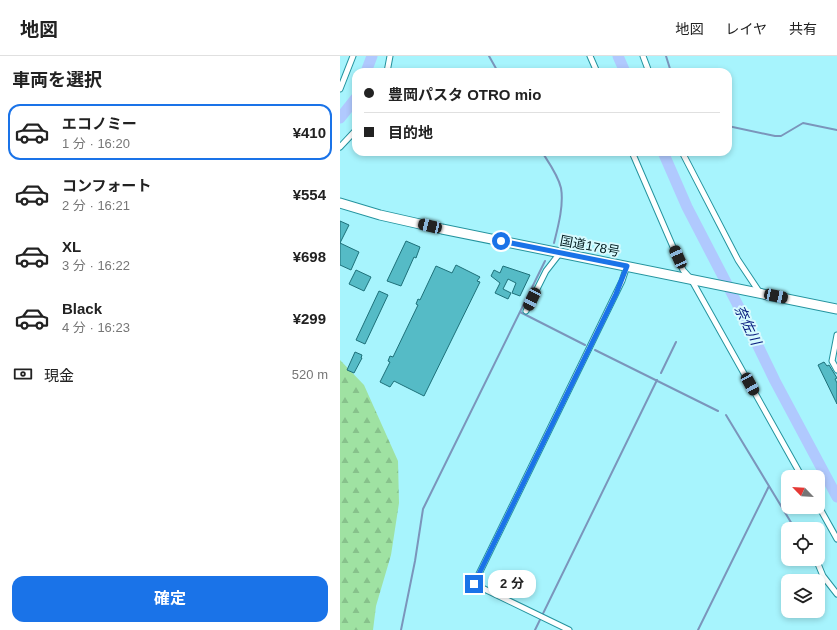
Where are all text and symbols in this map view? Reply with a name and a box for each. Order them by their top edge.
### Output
text: 地図 [20,19,58,40]
text: 地図 [675,21,703,37]
text: レイヤ [725,21,767,37]
text: 共有 [789,21,817,37]
text: 車両を選択 [12,70,102,90]
text: 豊岡パスタ OTRO mio [388,86,541,103]
icon: car [14,114,50,150]
text: エコノミー [62,115,137,132]
text: ¥410 [293,124,326,141]
text: 目的地 [388,124,433,141]
text: 1 分 · 16:20 [62,136,130,151]
icon: car [14,176,50,212]
text: コンフォート [62,177,152,194]
text: ¥554 [293,186,326,203]
text: 2 分 · 16:21 [62,198,130,213]
car [417,217,443,235]
route start [492,232,510,250]
street label: 国道178号 [559,233,621,259]
icon: car [14,238,50,274]
text: XL [62,238,81,255]
car [668,244,688,270]
text: ¥698 [293,248,326,265]
text: 3 分 · 16:22 [62,258,130,273]
car [521,286,543,312]
car [763,288,789,304]
icon: car [14,300,50,336]
text: Black [62,300,102,317]
water label: 奈佐川 [732,303,765,349]
text: ¥299 [293,310,326,327]
text: 4 分 · 16:23 [62,320,130,335]
icon: cash [12,363,34,385]
text: 現金 [44,367,74,384]
text: 520 m [292,367,328,382]
car [739,371,761,397]
north arrow [781,470,825,514]
map controls [781,470,825,618]
button: locate [781,522,825,566]
callout: 2 分 [488,570,536,598]
button: layers [781,574,825,618]
route end [465,575,483,593]
button: 確定 [12,576,328,622]
text: 2 分 [500,576,524,591]

